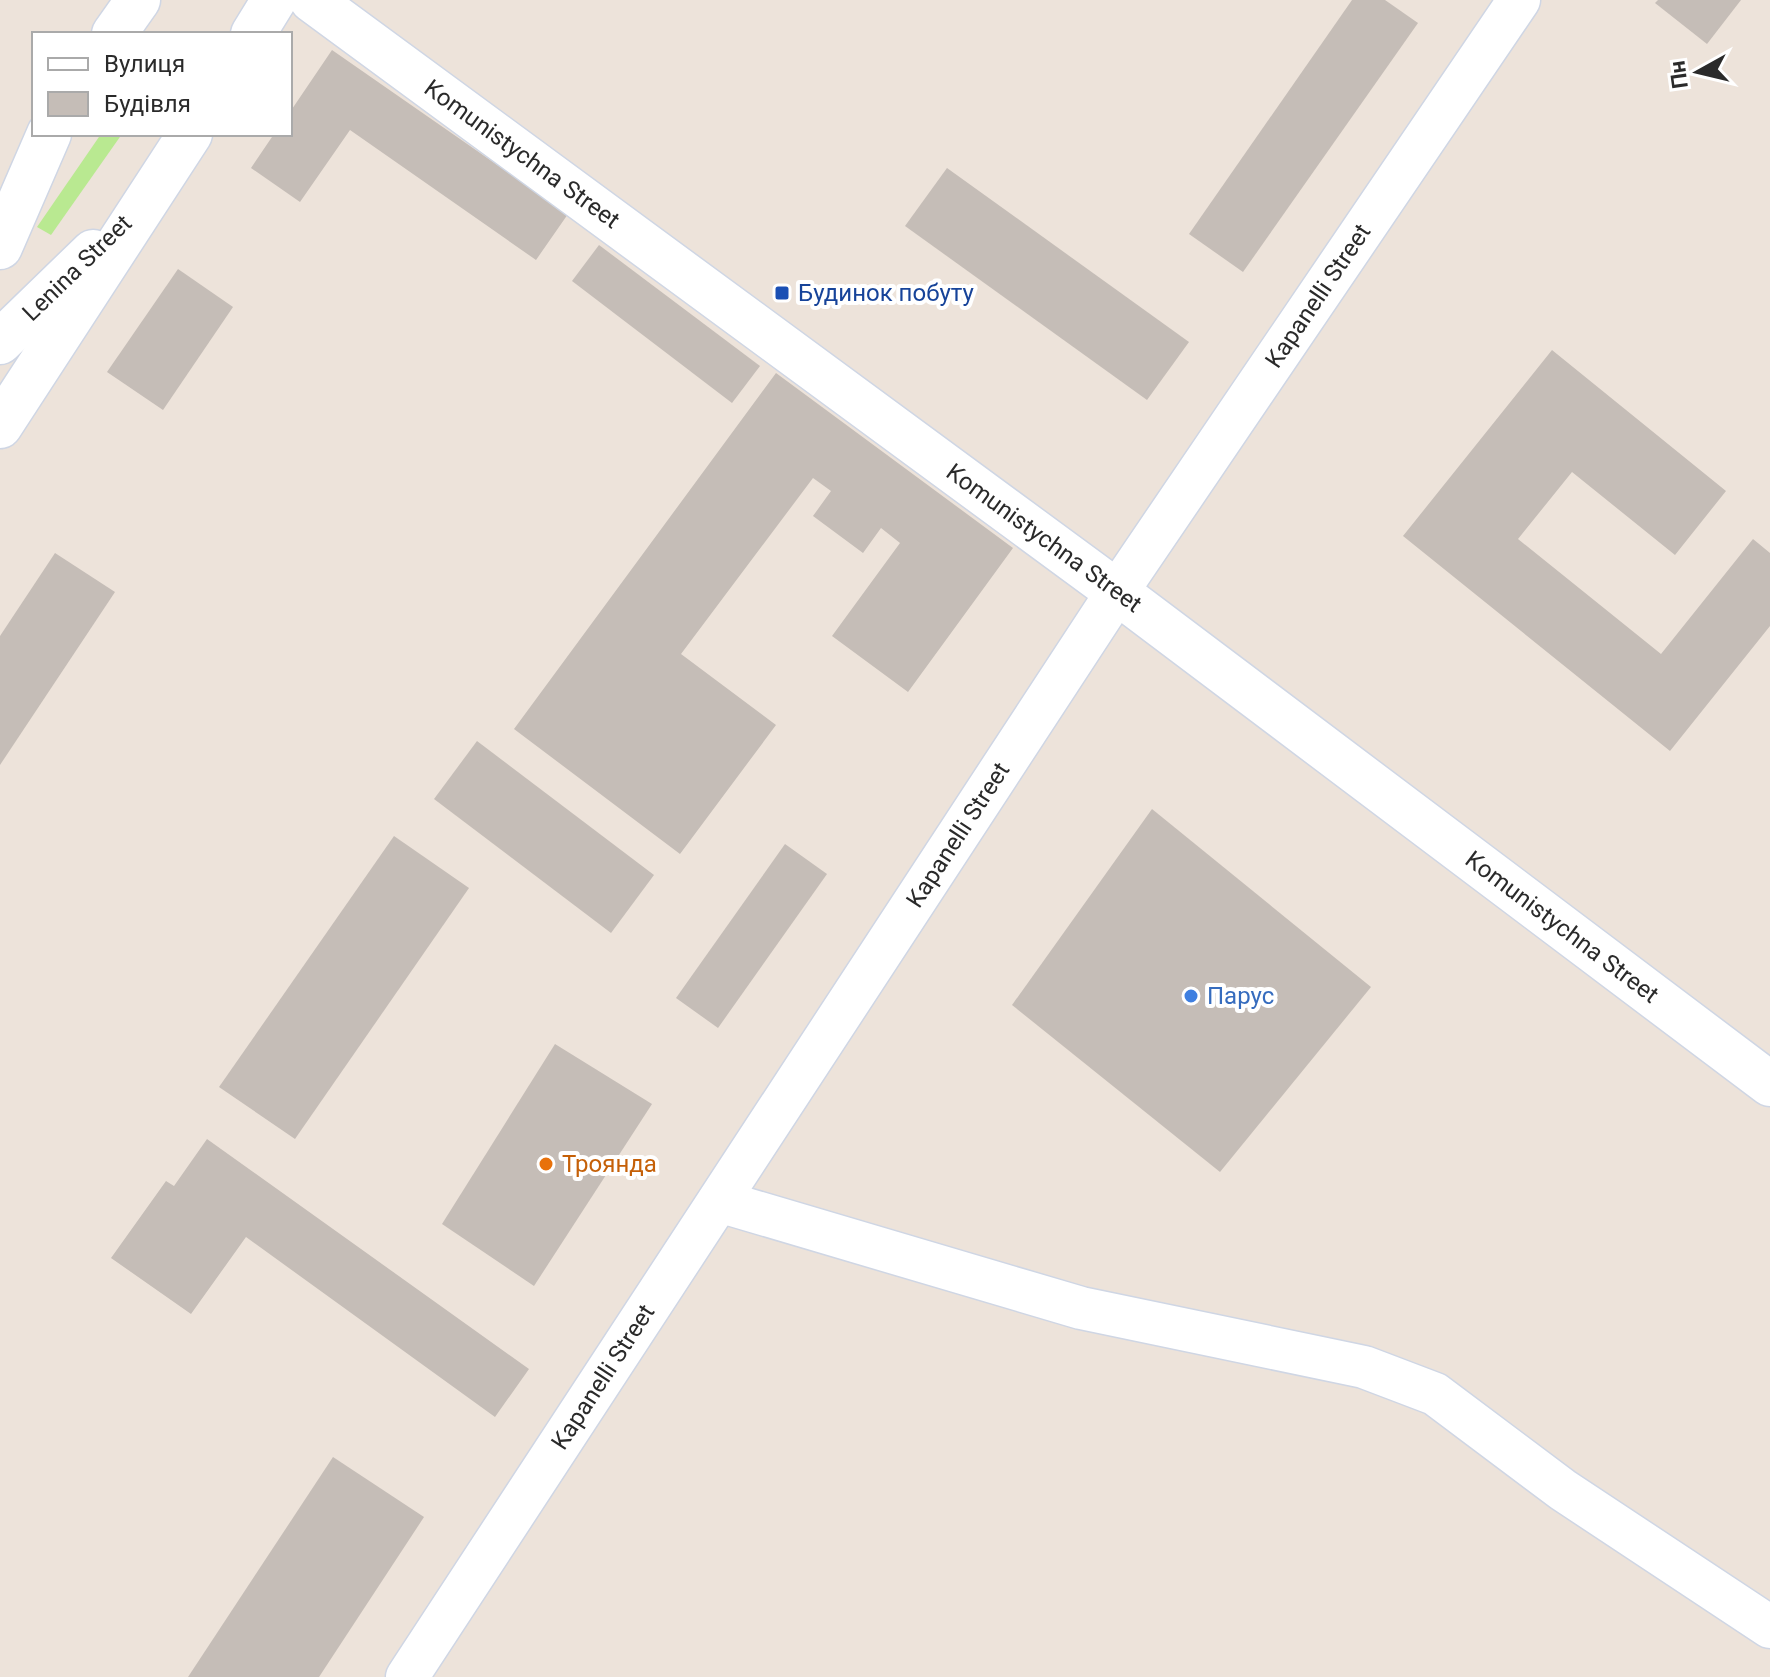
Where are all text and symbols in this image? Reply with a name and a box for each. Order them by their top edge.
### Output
legend [32,32,292,136]
north arrow [1658,32,1738,112]
text: Вулиця [104,50,185,78]
text: Пн [1664,59,1693,90]
street label: Komunistychna Street [419,74,625,234]
text: Будівля [104,90,191,118]
street label: Lenina Street [17,209,137,327]
street label: Kapanelli Street [1260,219,1376,373]
place label: Будинок побуту [798,279,974,307]
marker: Будинок побуту [773,284,791,302]
street label: Komunistychna Street [941,458,1147,618]
street label: Kapanelli Street [901,757,1015,913]
street label: Komunistychna Street [1460,845,1664,1009]
place label: Парус [1207,982,1274,1010]
marker: Парус [1182,987,1200,1005]
place label: Троянда [562,1150,657,1178]
marker: Троянда [537,1155,555,1173]
street label: Kapanelli Street [546,1299,660,1455]

